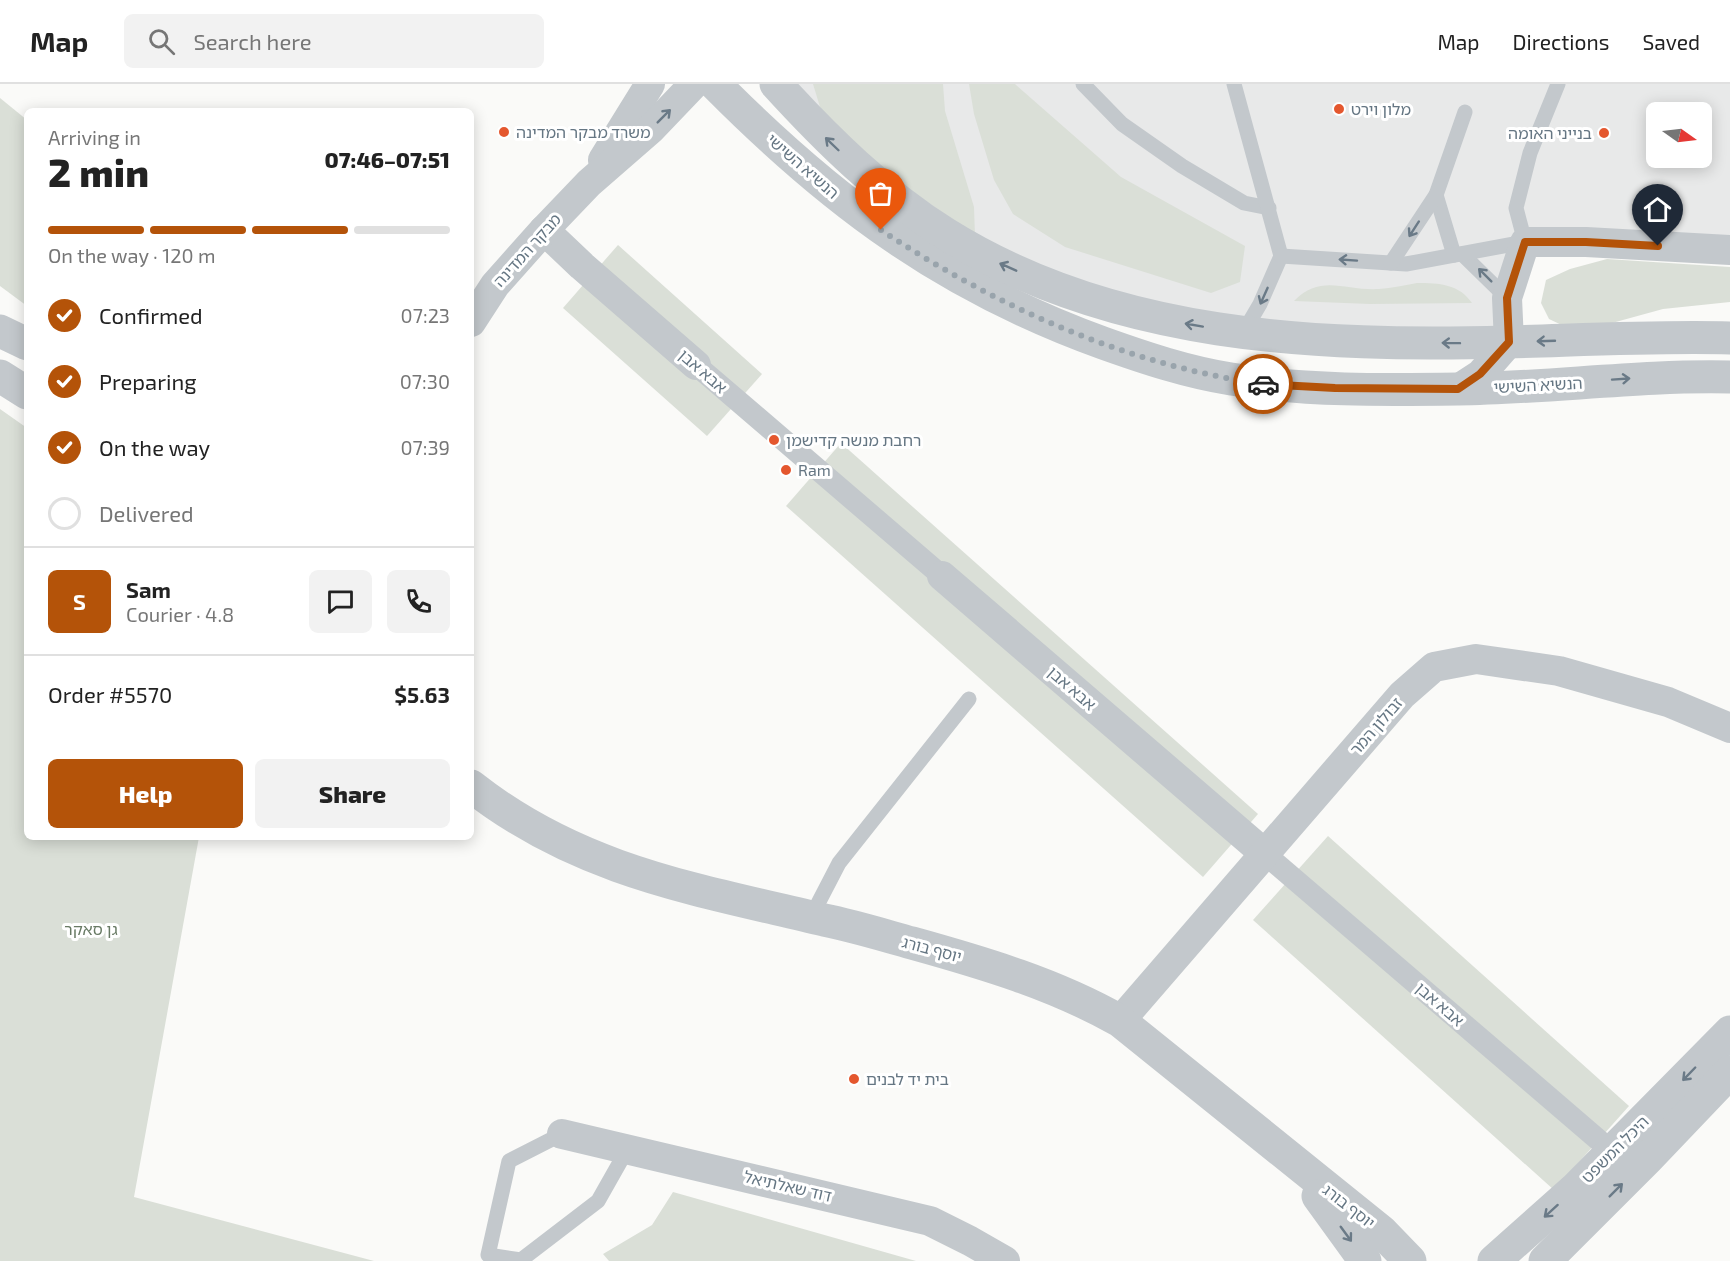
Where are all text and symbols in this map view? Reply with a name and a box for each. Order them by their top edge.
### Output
search box [124,14,544,68]
text: Map [30,24,88,58]
icon: search [145,25,178,58]
text: Search here [193,28,312,54]
text: Map [1437,29,1480,54]
text: Directions [1513,29,1609,54]
text: Saved [1642,29,1700,54]
place label: מלון וירט [1351,99,1411,118]
marker: מלון וירט [1332,102,1346,116]
north arrow [1646,102,1712,168]
map controls [1646,102,1712,168]
one-way arrow [656,109,671,124]
place label: משרד מבקר המדינה [516,122,651,141]
place label: בנייני האומה [1508,123,1592,142]
text: Arriving in [48,125,141,149]
marker: משרד מבקר המדינה [497,125,511,139]
marker: בנייני האומה [1597,126,1611,140]
street label: הנשיא השישי [764,129,843,202]
one-way arrow [825,137,840,151]
text: 07:46–07:51 [325,146,450,172]
text: 2 min [48,148,149,195]
pin [855,168,906,230]
icon: bag [864,177,897,210]
pin [1632,184,1683,246]
icon: home [1641,193,1674,226]
street label: מבקר המדינה [489,209,564,290]
one-way arrow [1408,220,1420,236]
text: On the way · 120 m [48,243,216,267]
one-way arrow [1338,254,1358,265]
one-way arrow [1000,260,1018,272]
one-way arrow [1478,268,1493,282]
one-way arrow [1258,286,1269,304]
icon: check [48,299,81,332]
text: Confirmed [99,302,203,328]
text: 07:23 [401,303,450,327]
one-way arrow [1184,319,1204,330]
one-way arrow [1536,335,1556,346]
one-way arrow [1441,337,1461,349]
street label: אבא אבן [675,345,731,397]
courier [1233,354,1293,414]
icon: check [48,365,81,398]
text: Preparing [99,368,197,394]
icon: car [1247,368,1280,401]
text: 07:30 [400,369,450,393]
street label: הנשיא השישי [1493,373,1583,396]
one-way arrow [1611,374,1631,385]
place label: רחבת מנשה קדישמן [786,430,921,449]
icon: check [48,431,81,464]
marker: רחבת מנשה קדישמן [767,433,781,447]
text: On the way [99,434,210,460]
text: 07:39 [400,435,450,459]
place label: Ram [798,460,831,479]
marker: Ram [779,463,793,477]
text: Delivered [99,500,194,526]
button: chat [309,570,372,633]
button: phone [387,570,450,633]
text: Sam [126,576,171,602]
text: S [73,588,86,614]
text: Courier · 4.8 [126,602,234,626]
street label: אבא אבן [1044,662,1100,714]
text: Order #5570 [48,681,172,707]
text: $5.63 [394,681,450,707]
street label: זבולון המר [1346,693,1406,758]
button: Help [48,759,243,828]
button: Share [255,759,450,828]
park label: גן סאקר [64,919,118,938]
street label: יוסף בורג [900,931,964,966]
street label: אבא אבן [1412,978,1468,1030]
one-way arrow [1682,1066,1696,1081]
place label: בית יד לבנים [866,1069,949,1088]
marker: בית יד לבנים [847,1072,861,1086]
street label: היכל המשפט [1577,1111,1652,1186]
street label: דוד שאלתיאל [742,1166,834,1205]
street label: יוסף בורג [1319,1179,1379,1232]
one-way arrow [1609,1183,1624,1197]
one-way arrow [1544,1204,1559,1218]
one-way arrow [1340,1226,1352,1242]

